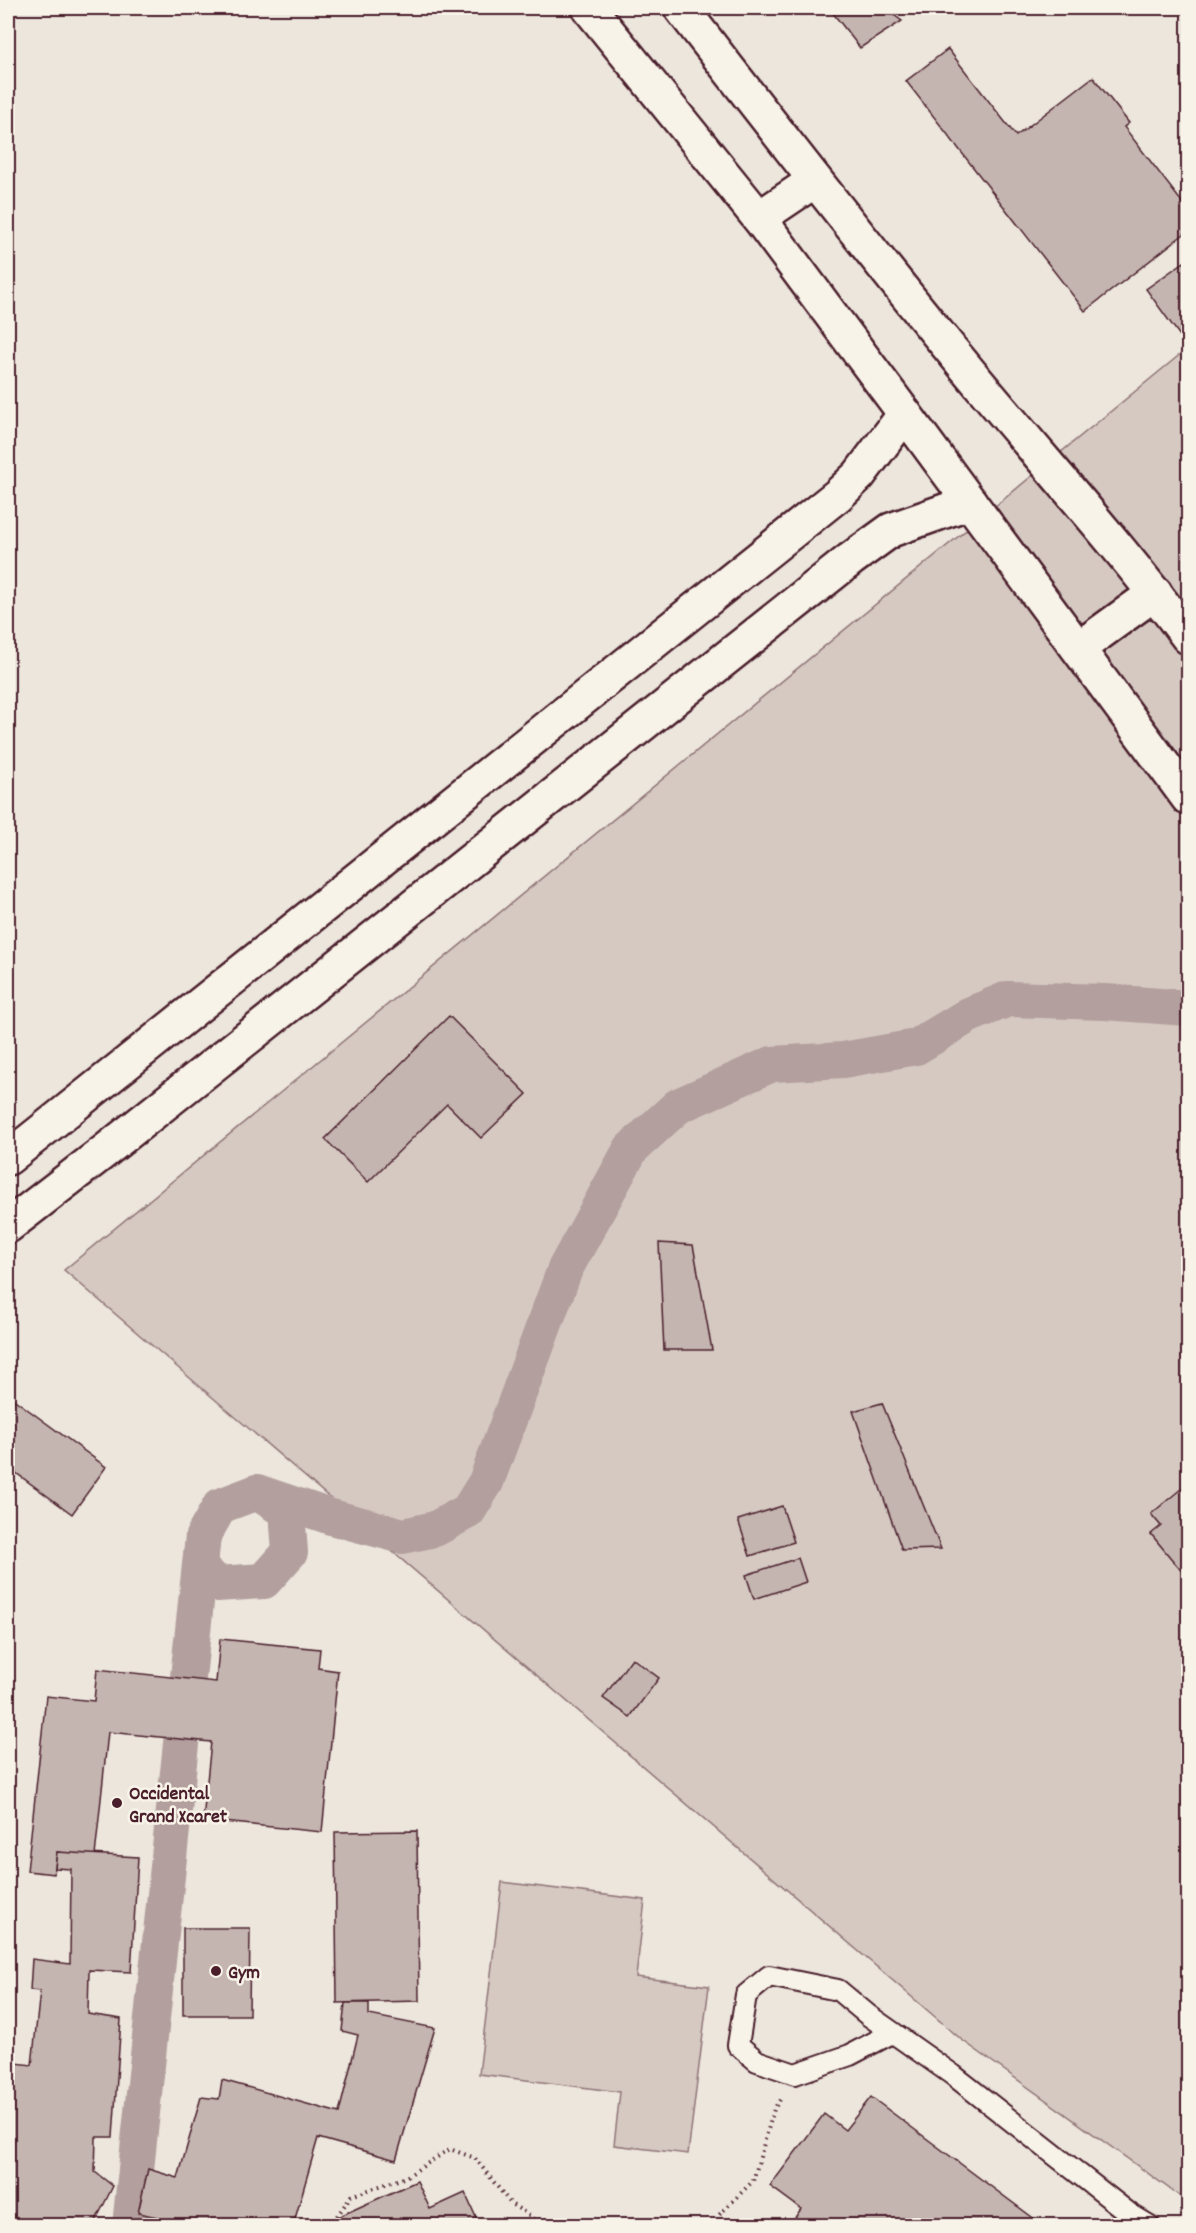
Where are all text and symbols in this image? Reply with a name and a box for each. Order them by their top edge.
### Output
place label: Occidental Grand Xcaret [129,1781,228,1832]
marker: Occidental Grand Xcaret [110,1796,124,1810]
place label: Gym [228,1960,260,1988]
marker: Gym [209,1964,223,1978]

